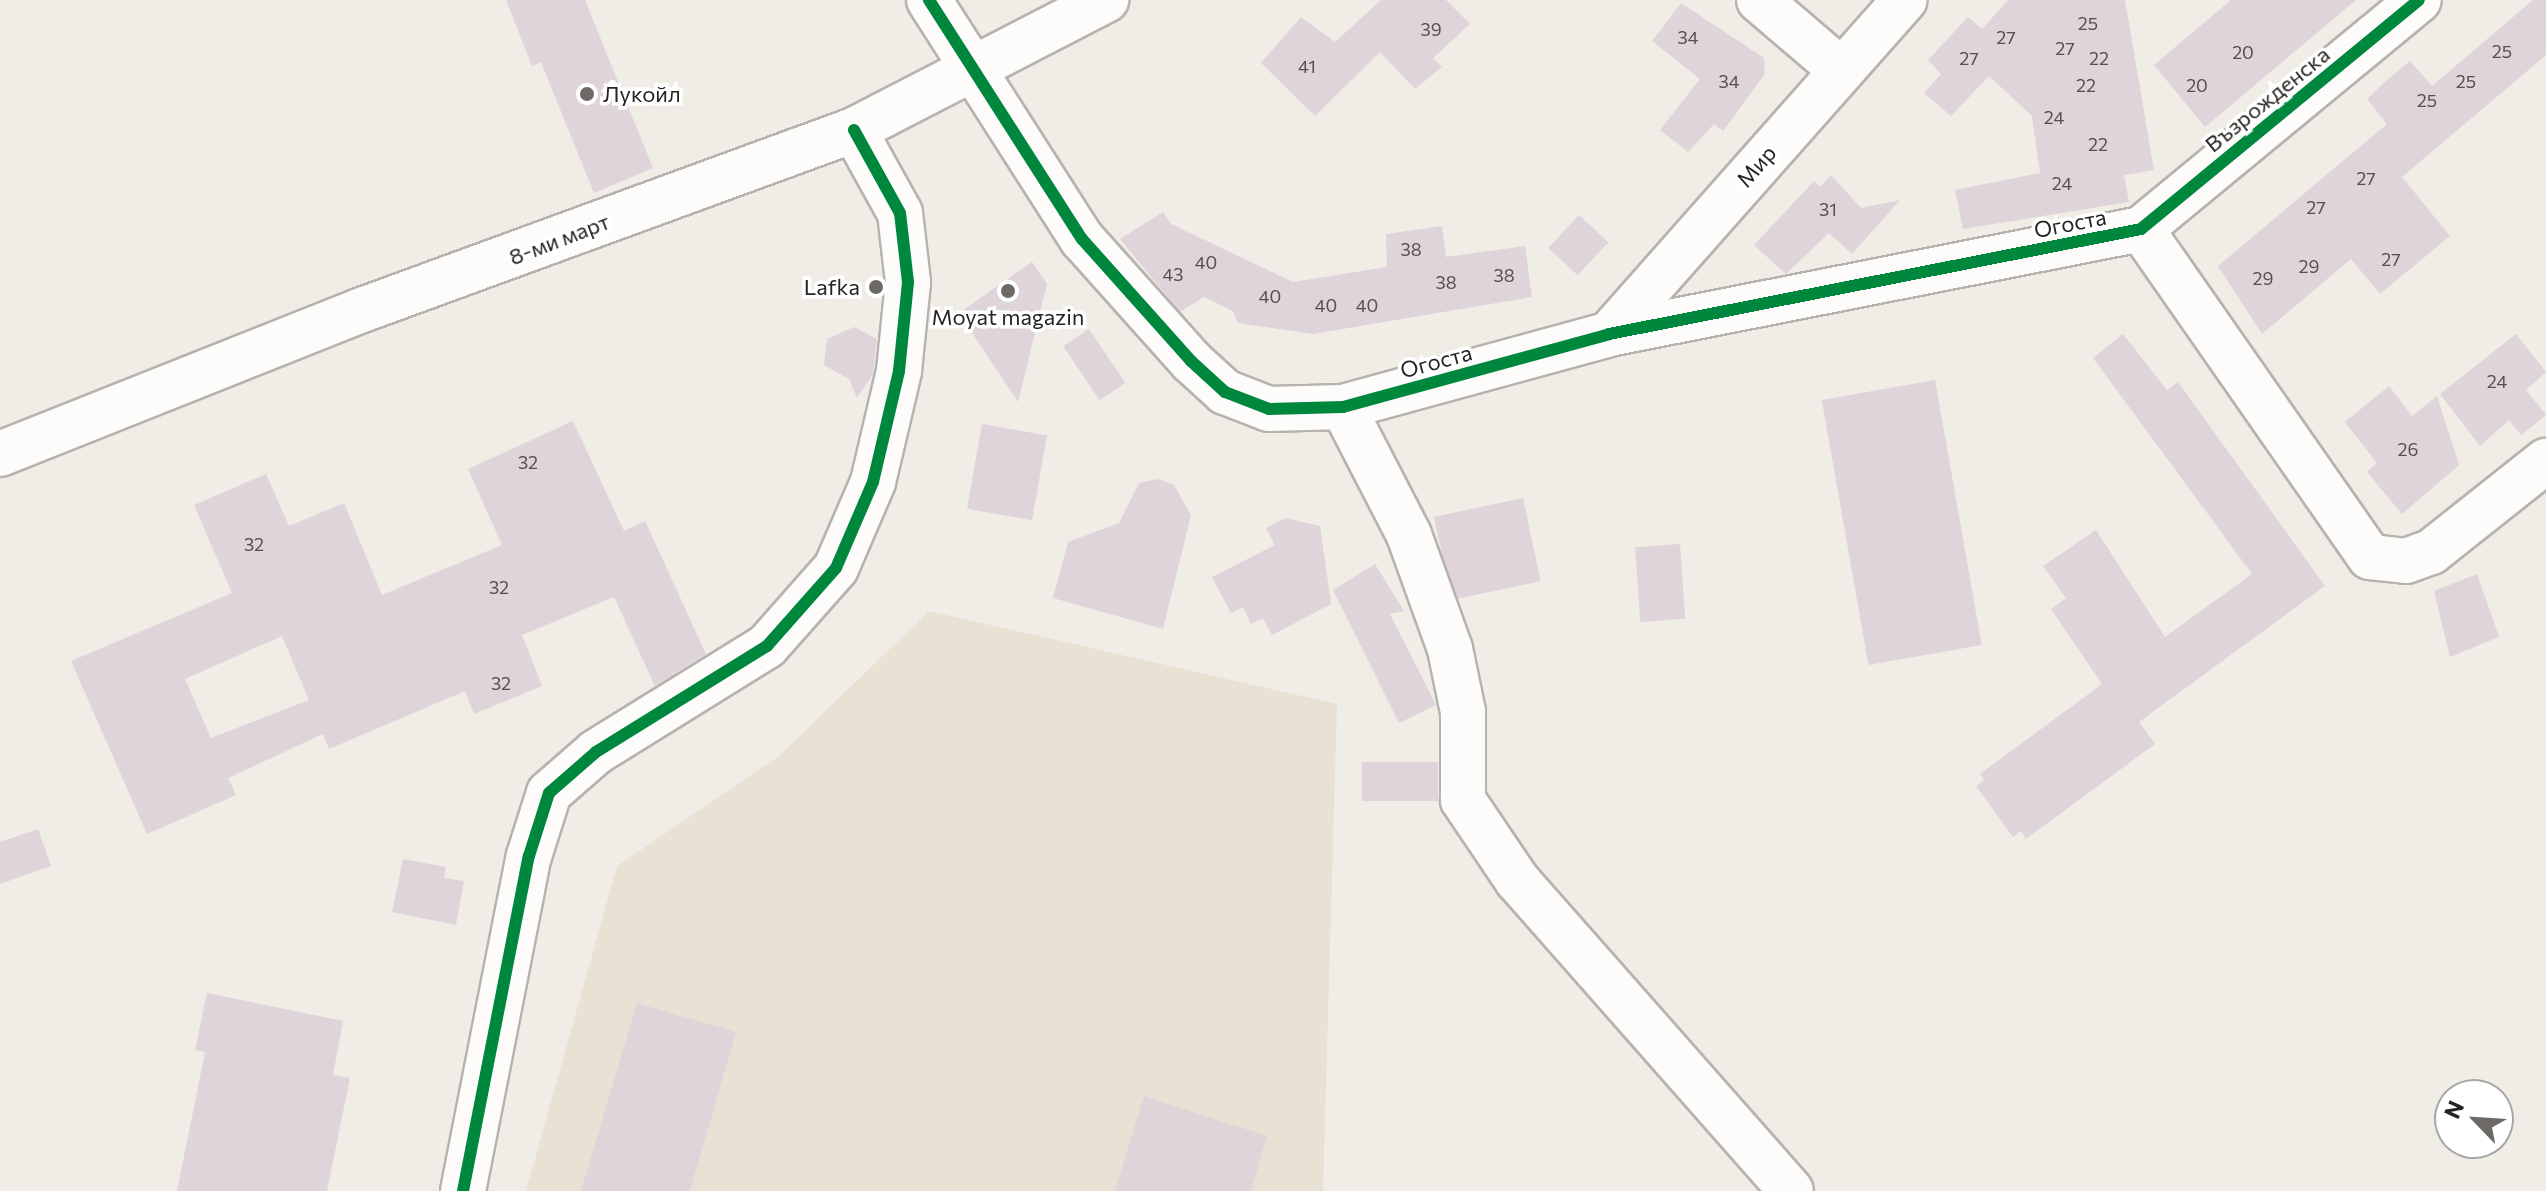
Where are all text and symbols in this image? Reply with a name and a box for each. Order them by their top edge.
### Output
house number: 25 [2078,12,2098,34]
house number: 39 [1420,18,1442,40]
house number: 34 [1677,26,1699,48]
house number: 27 [1996,26,2016,48]
house number: 27 [2055,37,2075,59]
house number: 25 [2492,40,2512,62]
street label: Възрожденска [2199,41,2335,157]
house number: 20 [2232,41,2254,63]
house number: 27 [1959,47,1979,69]
house number: 22 [2089,47,2109,69]
house number: 41 [1298,55,1316,77]
house number: 34 [1718,70,1740,92]
house number: 25 [2456,70,2476,92]
house number: 22 [2076,74,2096,96]
house number: 20 [2186,74,2208,96]
place label: Лукойл [603,81,681,107]
marker: Лукойл [578,85,596,103]
house number: 25 [2417,89,2437,111]
house number: 24 [2044,106,2064,128]
house number: 22 [2088,133,2108,155]
street label: Мир [1731,140,1781,192]
house number: 27 [2356,167,2376,189]
house number: 24 [2052,172,2072,194]
house number: 27 [2306,196,2326,218]
house number: 31 [1819,198,1837,220]
street label: Огоста [2032,203,2108,243]
street label: 8-ми март [505,208,613,270]
house number: 38 [1400,238,1422,260]
house number: 27 [2381,248,2401,270]
house number: 40 [1195,251,1217,273]
house number: 29 [2299,255,2319,277]
house number: 43 [1162,263,1184,285]
house number: 38 [1493,264,1515,286]
house number: 29 [2253,267,2273,289]
house number: 38 [1435,271,1457,293]
place label: Lafka [804,274,860,300]
marker: Lafka [867,278,885,296]
marker: Moyat magazin [999,282,1017,300]
house number: 40 [1259,285,1281,307]
house number: 40 [1315,294,1337,316]
house number: 40 [1356,294,1378,316]
place label: Moyat magazin [932,304,1084,330]
street label: Огоста [1397,339,1475,383]
house number: 24 [2487,370,2507,392]
house number: 26 [2398,438,2418,460]
house number: 32 [518,451,538,473]
house number: 32 [244,533,264,555]
house number: 32 [489,576,509,598]
house number: 32 [491,672,511,694]
north arrow [2434,1079,2514,1159]
text: N [2438,1096,2469,1123]

